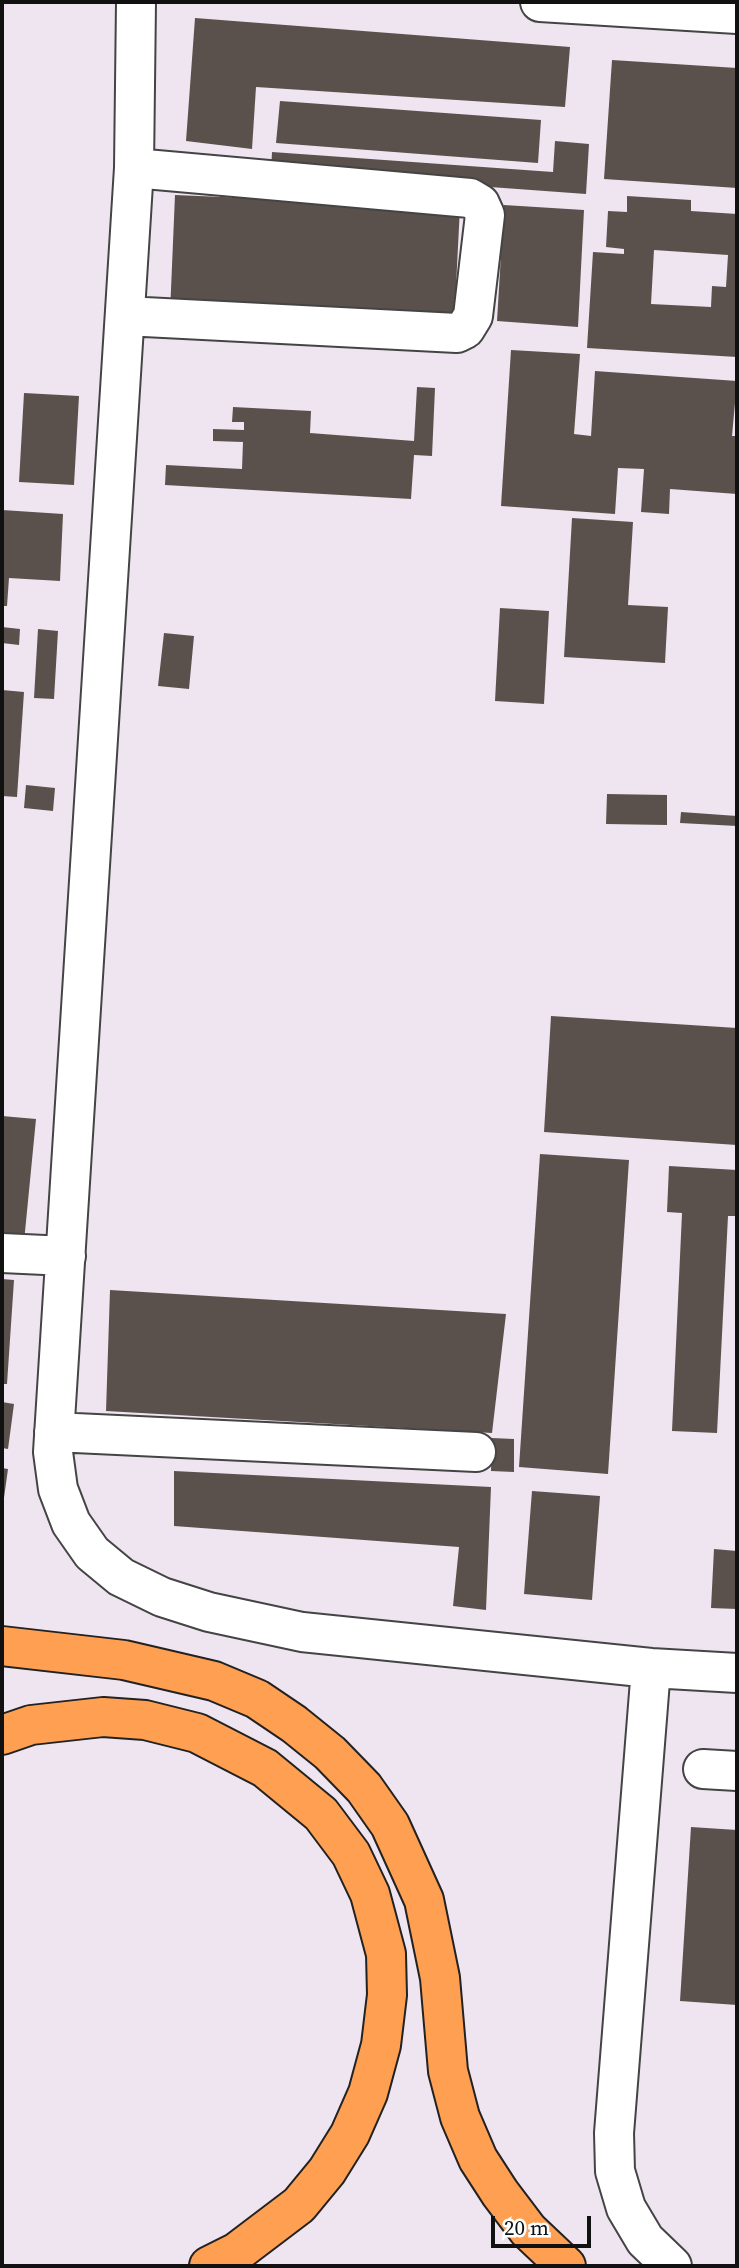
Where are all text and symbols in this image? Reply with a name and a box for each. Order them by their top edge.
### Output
scale bar [494,2202,594,2246]
text: 20 m [504,2213,549,2242]

